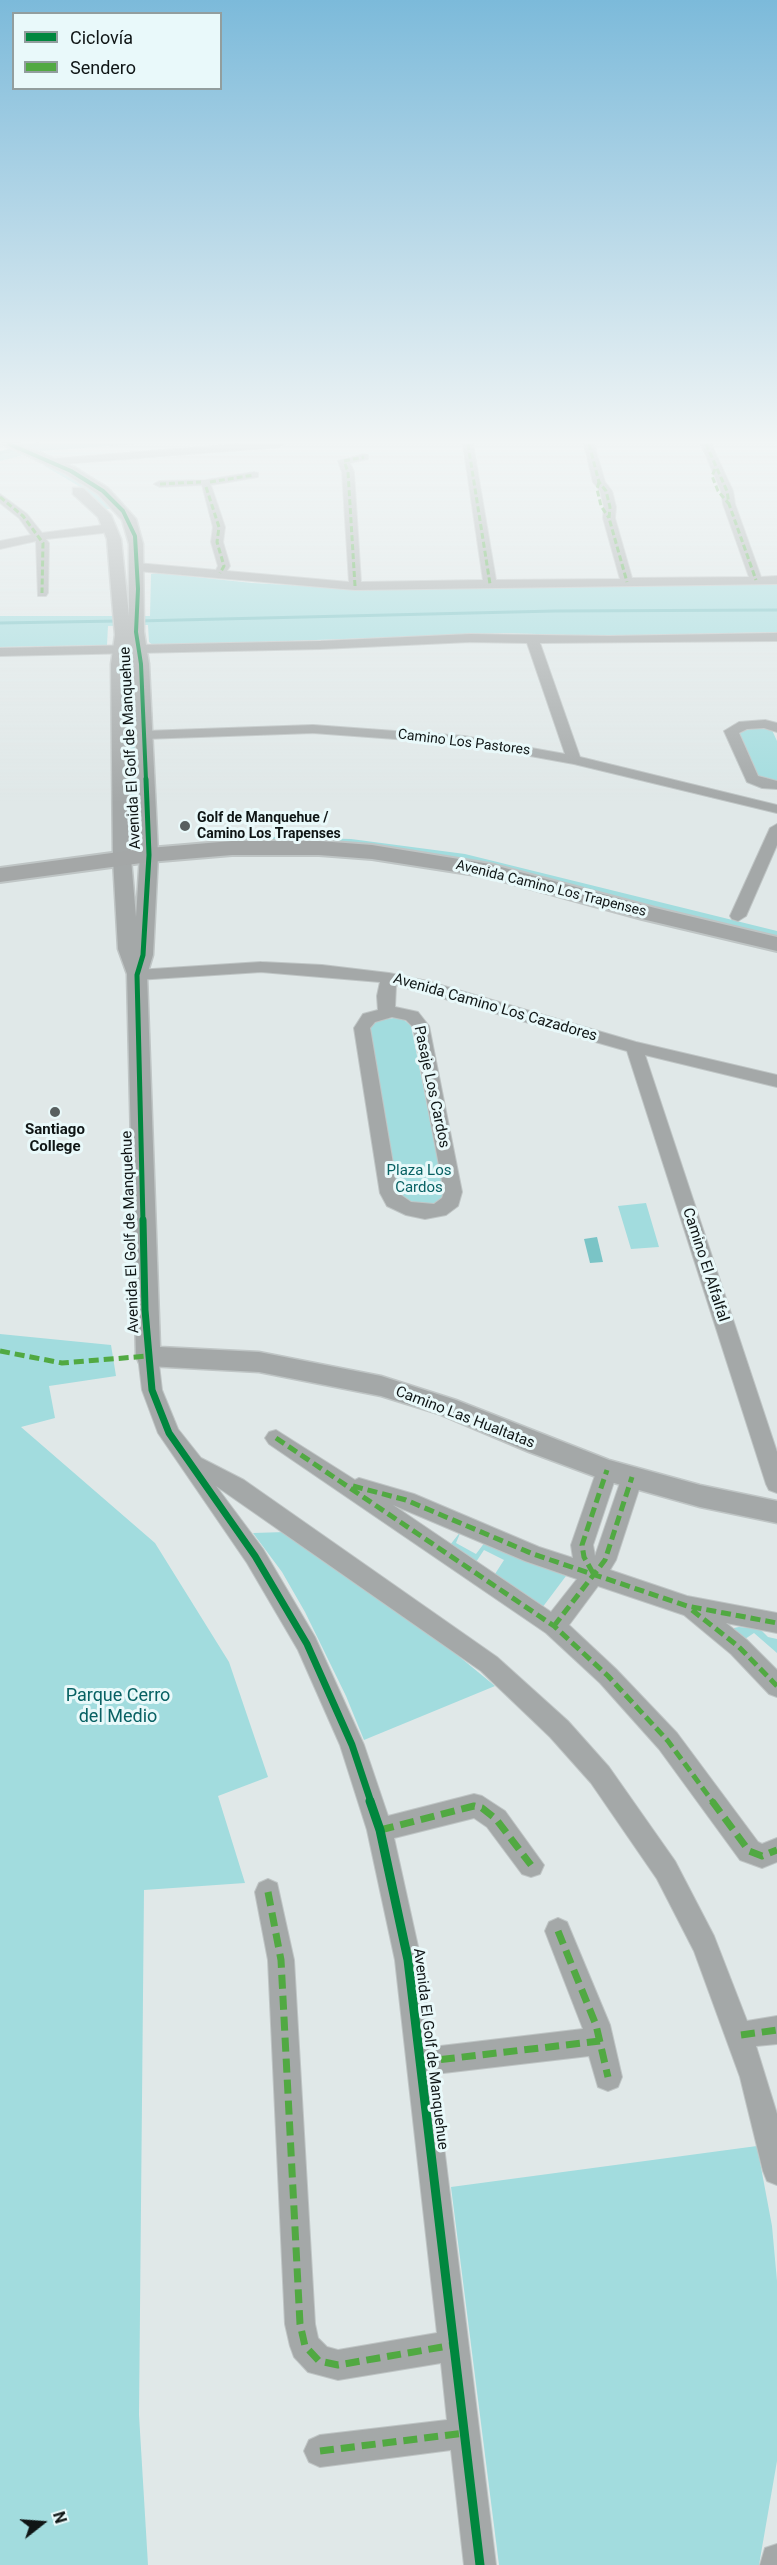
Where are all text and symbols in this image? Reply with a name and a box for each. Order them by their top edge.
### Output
legend [12,12,222,90]
text: Ciclovía [70,27,133,48]
text: Sendero [70,57,136,78]
street label: Avenida El Golf de Manquehue [117,646,145,850]
street label: Camino Los Pastores [397,727,531,759]
place label: Golf de Manquehue / Camino Los Trapenses [197,810,341,843]
marker: Golf de Manquehue / Camino Los Trapenses [178,819,192,833]
street label: Avenida Camino Los Trapenses [454,857,648,921]
street label: Avenida Camino Los Cazadores [391,970,599,1046]
street label: Pasaje Los Cardos [409,1024,453,1150]
marker: Santiago College [48,1105,62,1119]
place label: Santiago College [25,1121,85,1156]
street label: Avenida El Golf de Manquehue [118,1130,144,1334]
park label: Plaza Los Cardos [387,1162,451,1197]
street label: Camino El Alfalfal [678,1206,732,1324]
street label: Camino Las Hualtatas [393,1383,537,1453]
park label: Parque Cerro del Medio [66,1685,170,1728]
street label: Avenida El Golf de Manquehue [409,1947,451,2151]
north arrow [12,2493,72,2553]
text: N [49,2509,70,2526]

